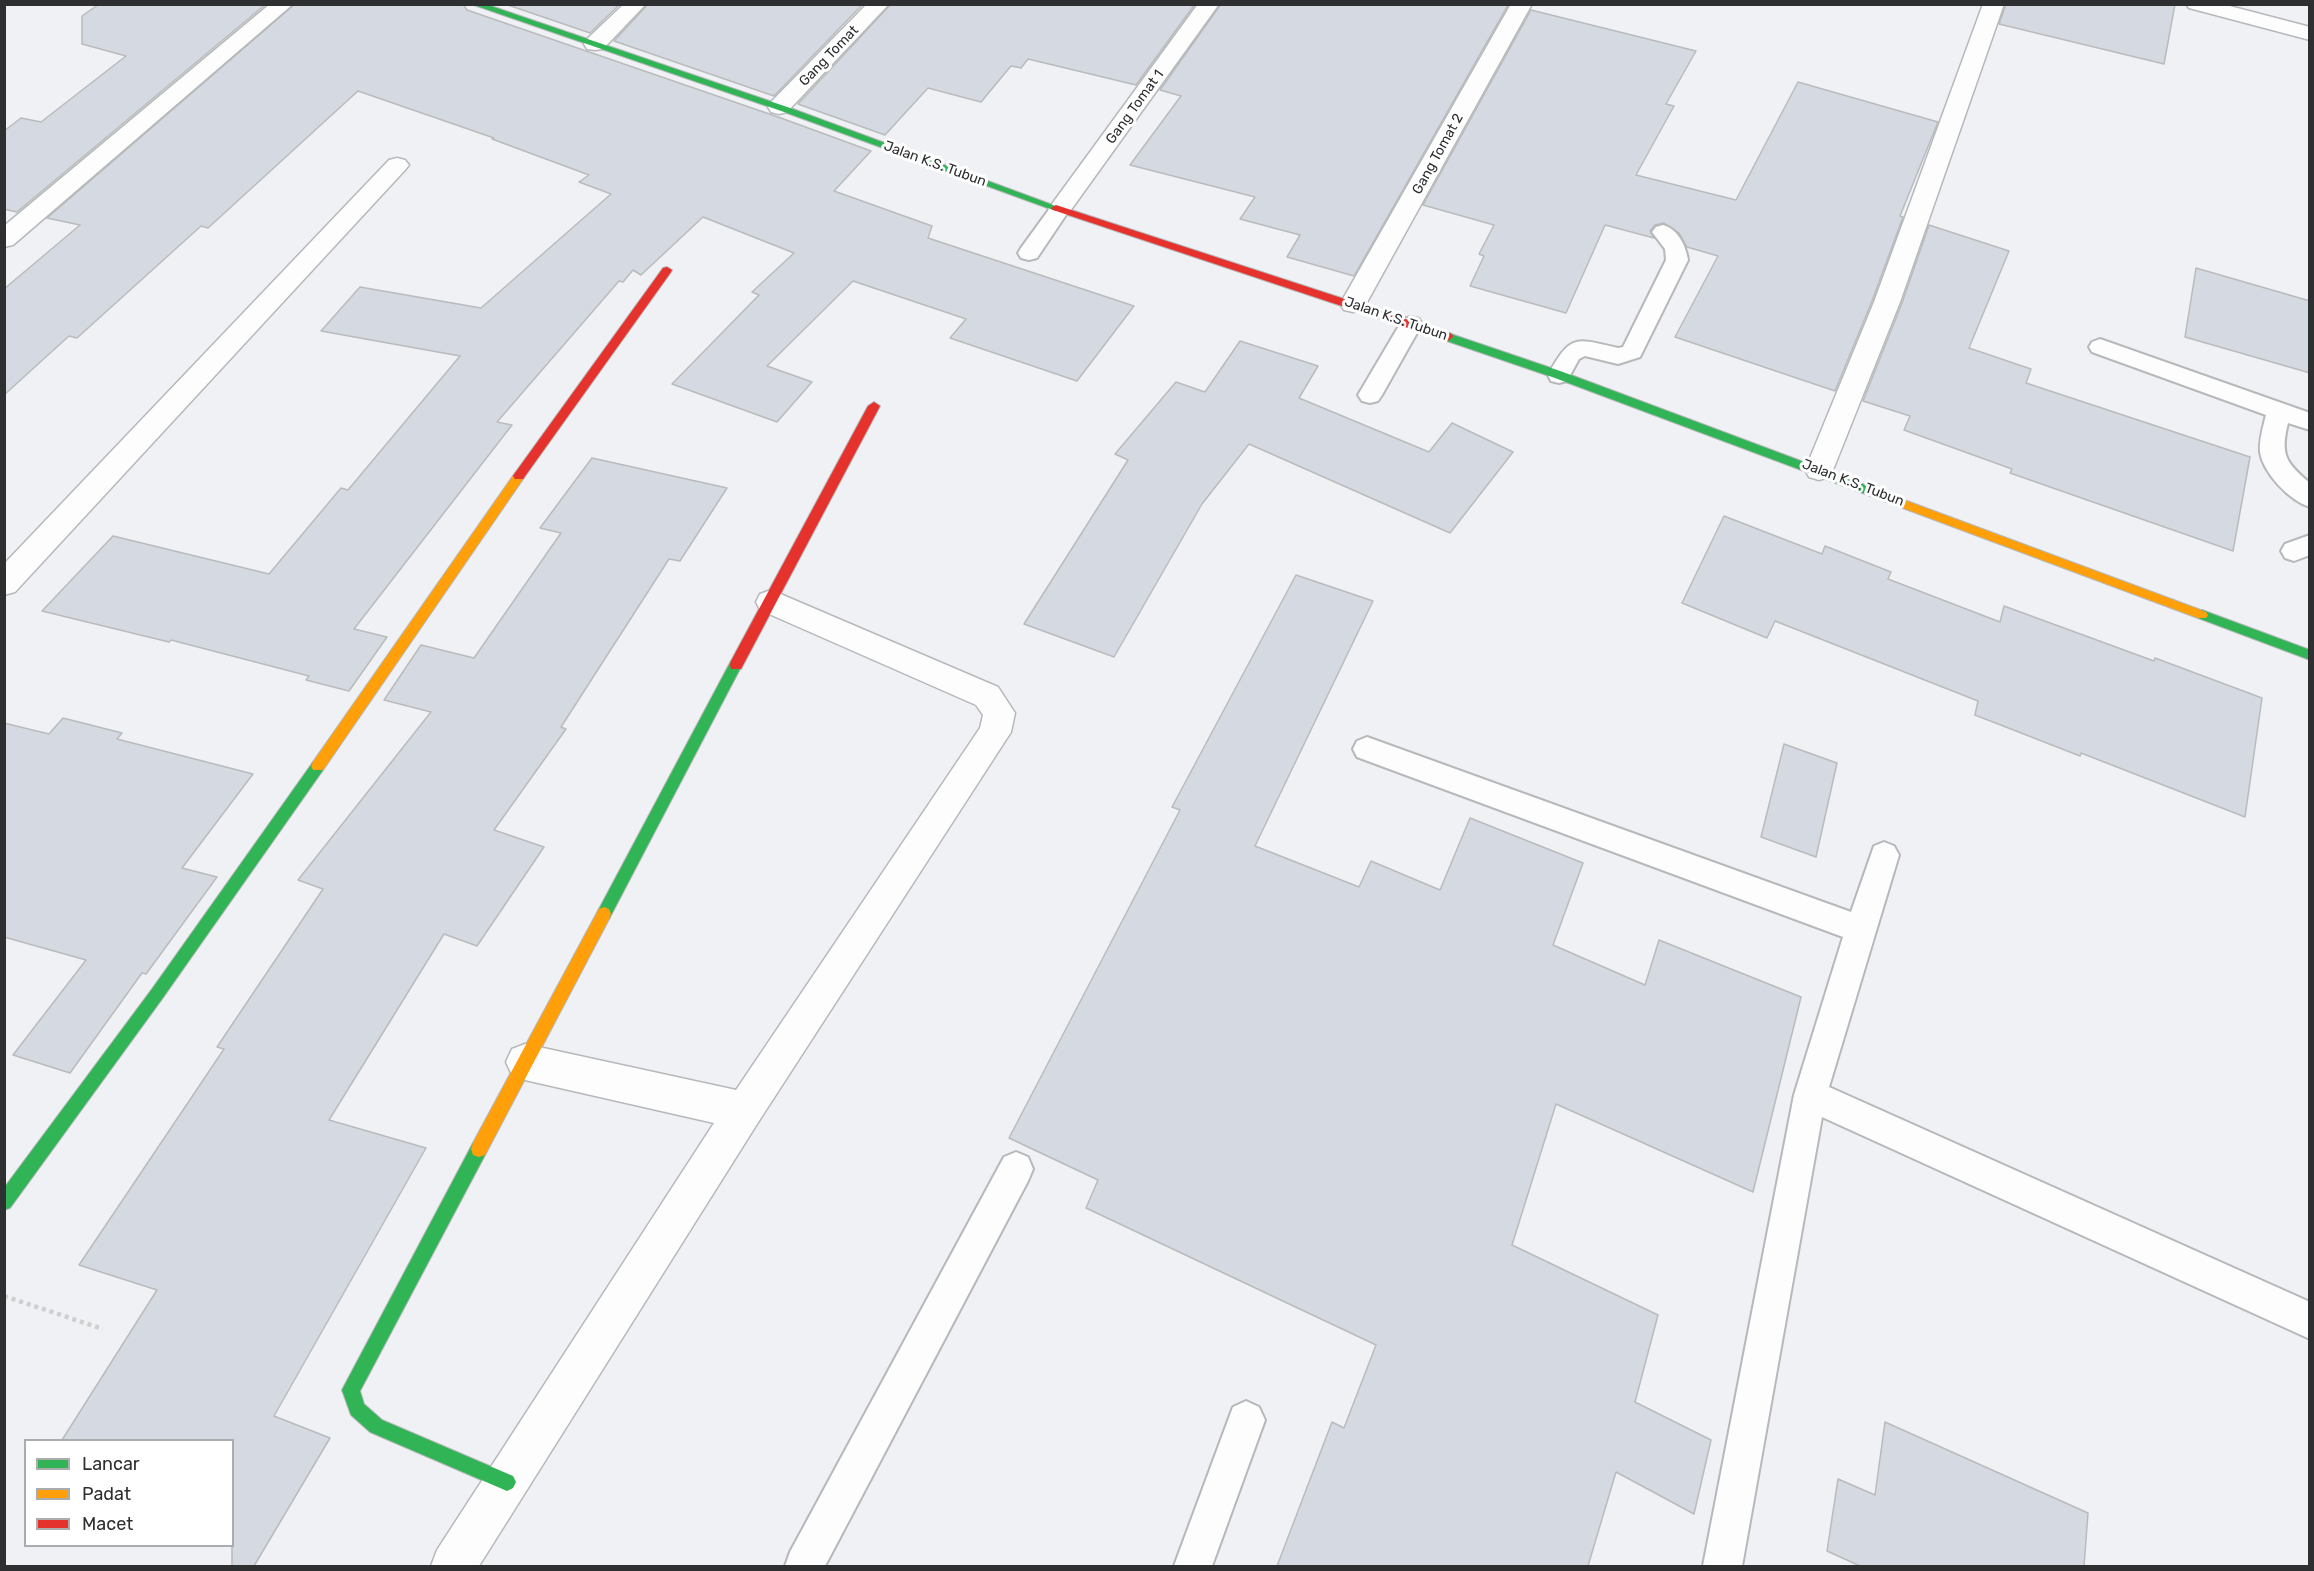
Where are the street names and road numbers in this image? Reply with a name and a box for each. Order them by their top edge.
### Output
street label: Gang Tomat [796,22,862,90]
street label: Gang Tomat 1 [1103,67,1167,147]
street label: Gang Tomat 2 [1409,111,1467,197]
street label: Jalan K.S. Tubun [881,138,989,190]
street label: Jalan K.S. Tubun [1342,294,1450,344]
street label: Jalan K.S. Tubun [1800,456,1906,510]

